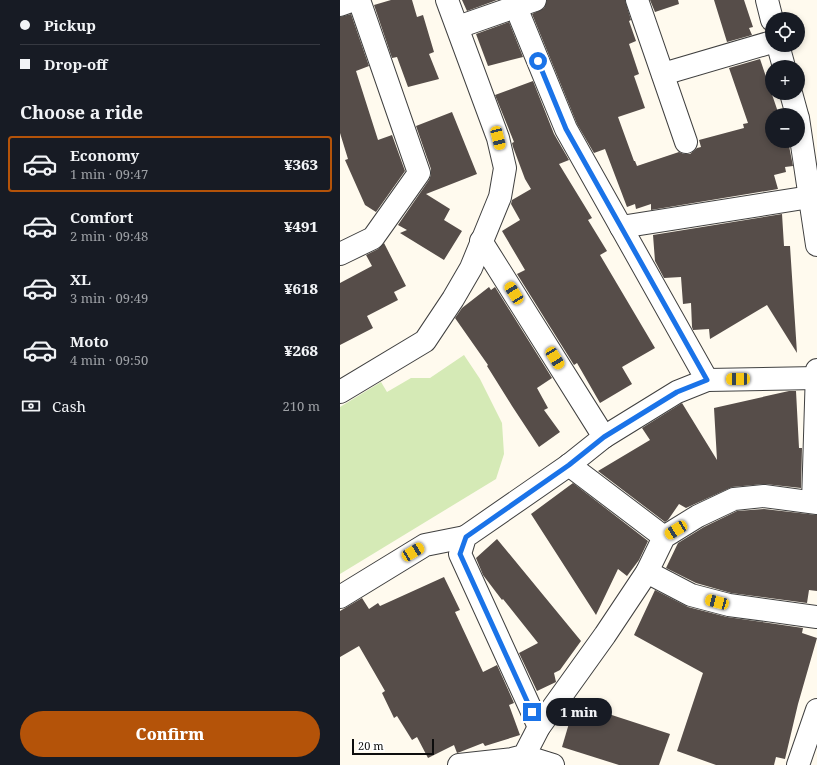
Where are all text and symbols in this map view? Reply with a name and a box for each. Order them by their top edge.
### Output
map controls [765,12,805,148]
button: locate [765,12,805,52]
text: Pickup [44,15,96,35]
route start [529,52,547,70]
text: Drop-off [44,54,108,74]
button: + [765,60,805,100]
text: Choose a ride [20,100,143,124]
button: − [765,108,805,148]
car [489,125,507,151]
text: Economy [70,145,139,165]
icon: car [22,146,58,182]
text: ¥363 [284,154,318,174]
text: 1 min · 09:47 [70,165,148,183]
text: Comfort [70,207,133,227]
icon: car [22,208,58,244]
text: ¥491 [284,216,318,236]
text: 2 min · 09:48 [70,227,148,245]
text: XL [70,269,91,289]
icon: car [22,270,58,306]
text: ¥618 [284,278,318,298]
car [503,280,525,306]
text: 3 min · 09:49 [70,289,148,307]
text: Moto [70,331,109,351]
icon: car [22,332,58,368]
text: ¥268 [284,340,318,360]
car [544,345,566,371]
text: 4 min · 09:50 [70,351,148,369]
car [726,373,750,385]
icon: cash [20,395,42,417]
text: Cash [52,396,86,416]
text: 210 m [283,397,320,415]
car [663,519,689,541]
car [400,541,426,563]
car [704,593,730,611]
callout: 1 min [546,698,612,726]
route end [523,703,541,721]
text: 1 min [560,703,598,721]
button: Confirm [20,711,320,757]
scale bar [352,737,434,756]
text: 20 m [358,738,384,753]

